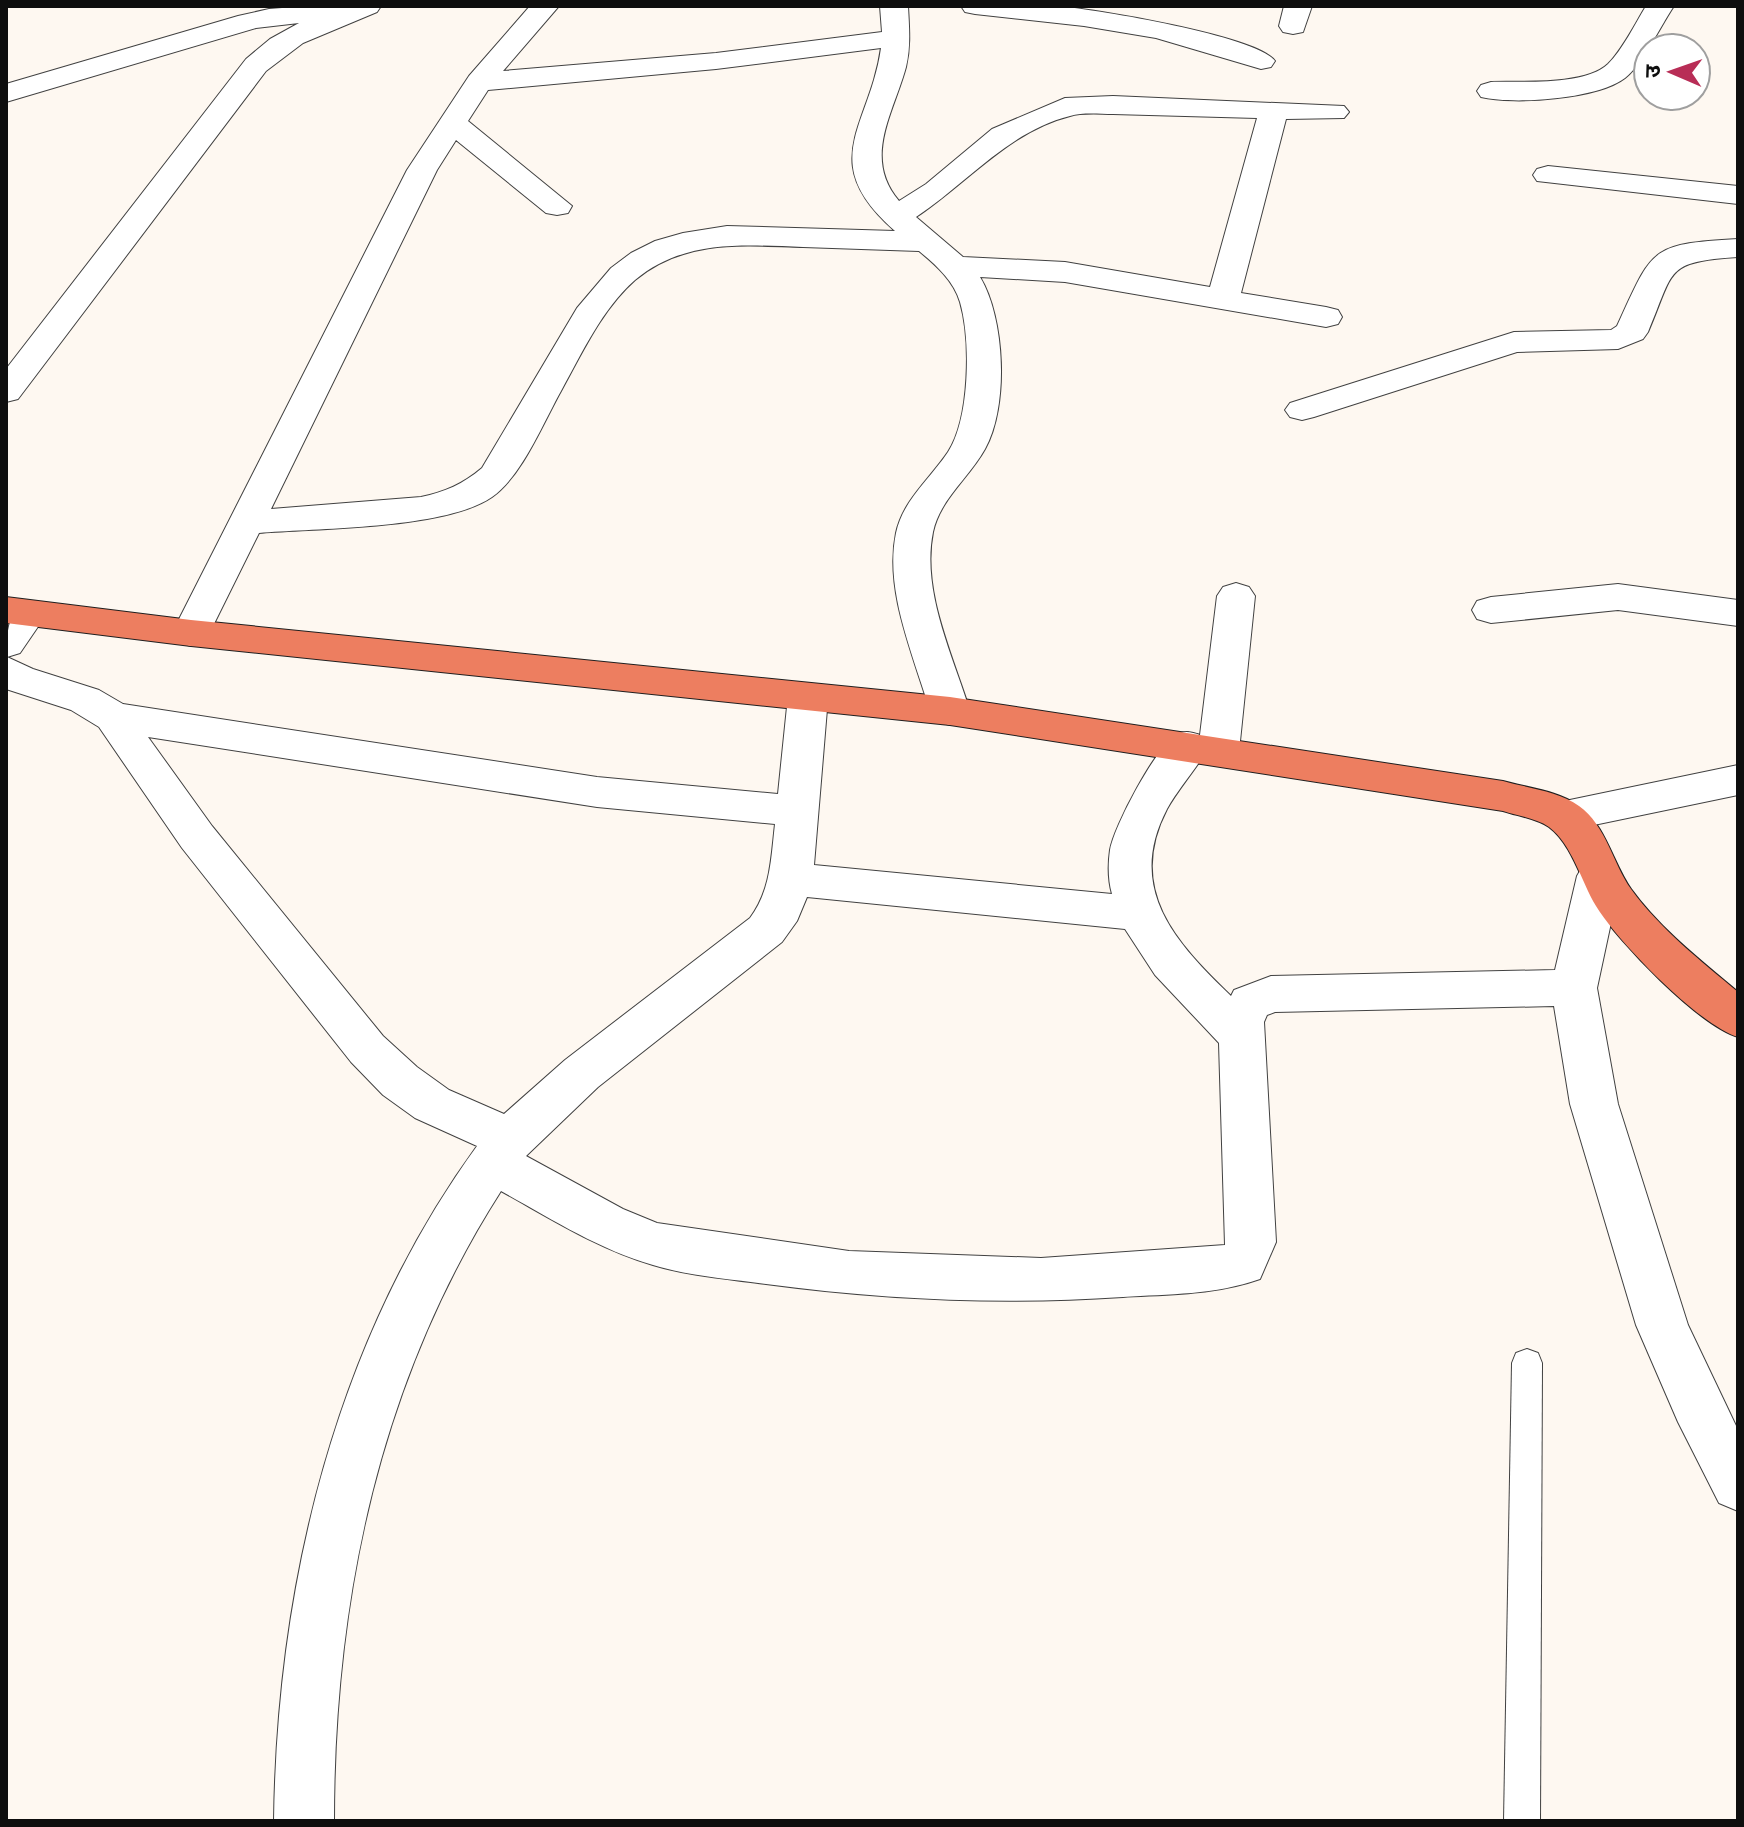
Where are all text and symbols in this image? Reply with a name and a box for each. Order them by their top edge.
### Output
north arrow [1632,32,1712,112]
text: उ [1636,63,1666,78]

